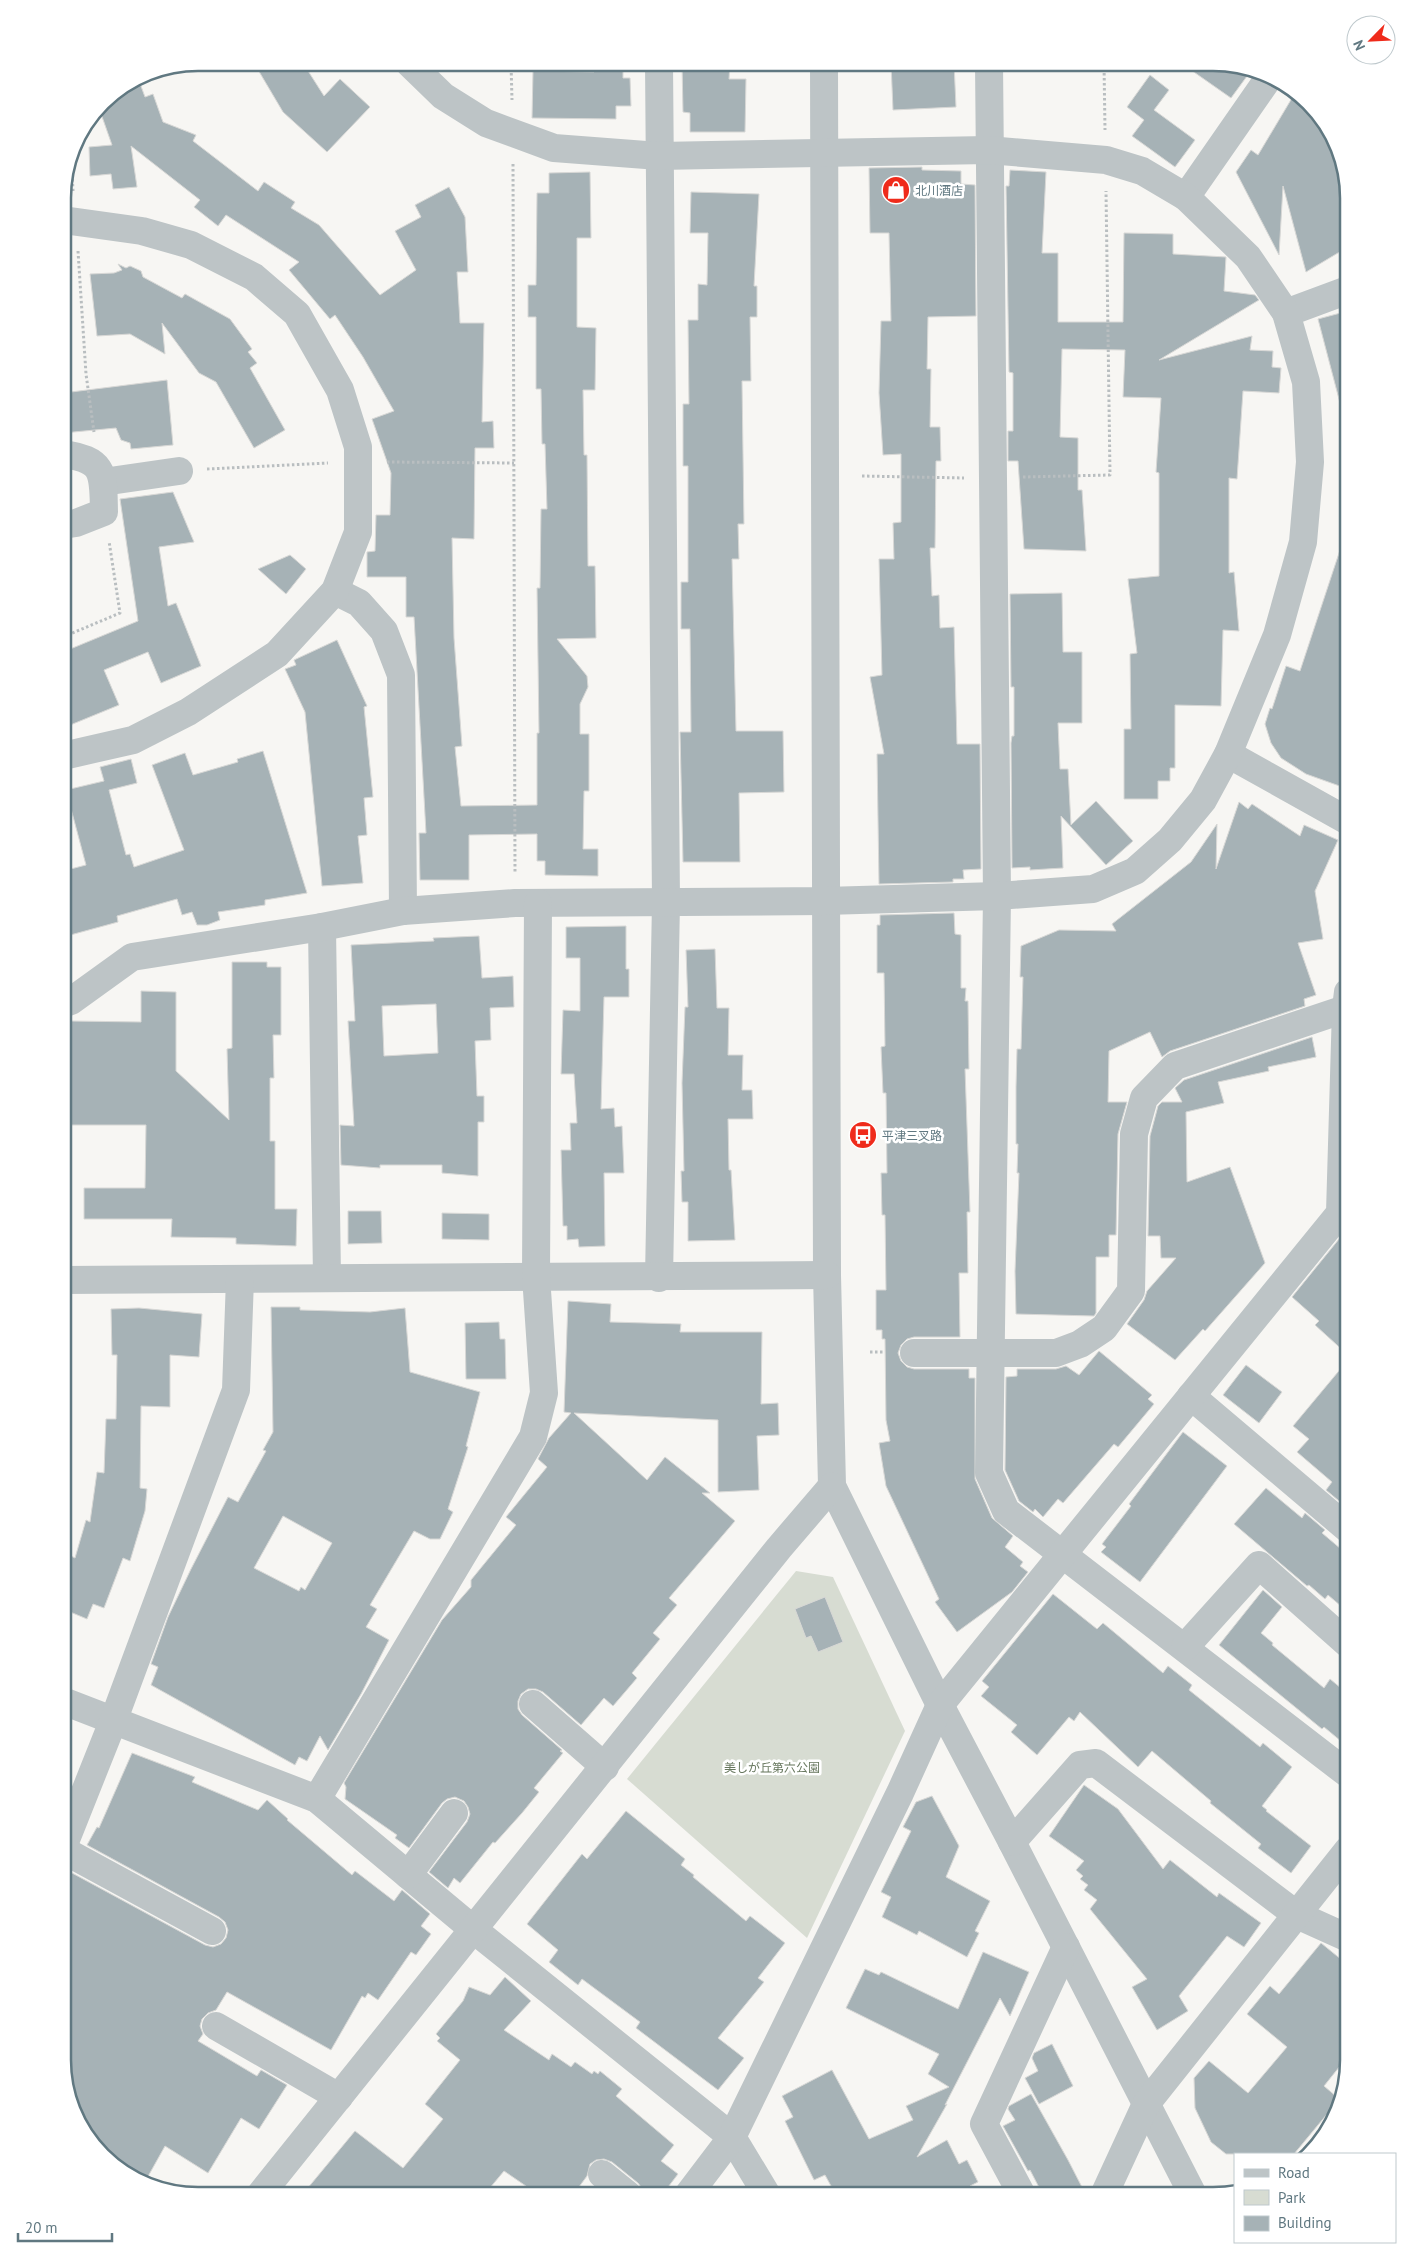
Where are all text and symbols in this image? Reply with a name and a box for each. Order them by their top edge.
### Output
north arrow [1346,15,1396,65]
text: N [1349,37,1369,53]
shop icon: 北川酒店 [881,175,911,205]
place label: 北川酒店 [915,183,963,198]
bus stop icon: 平津三叉路 [848,1120,878,1150]
place label: 平津三叉路 [882,1128,942,1143]
park label: 美しが丘第六公園 [724,1760,820,1775]
legend [1234,2153,1396,2243]
text: Road [1278,2163,1310,2182]
text: Park [1278,2188,1306,2207]
scale bar [18,2210,111,2242]
text: Building [1278,2213,1332,2232]
text: 20 m [25,2218,58,2237]

